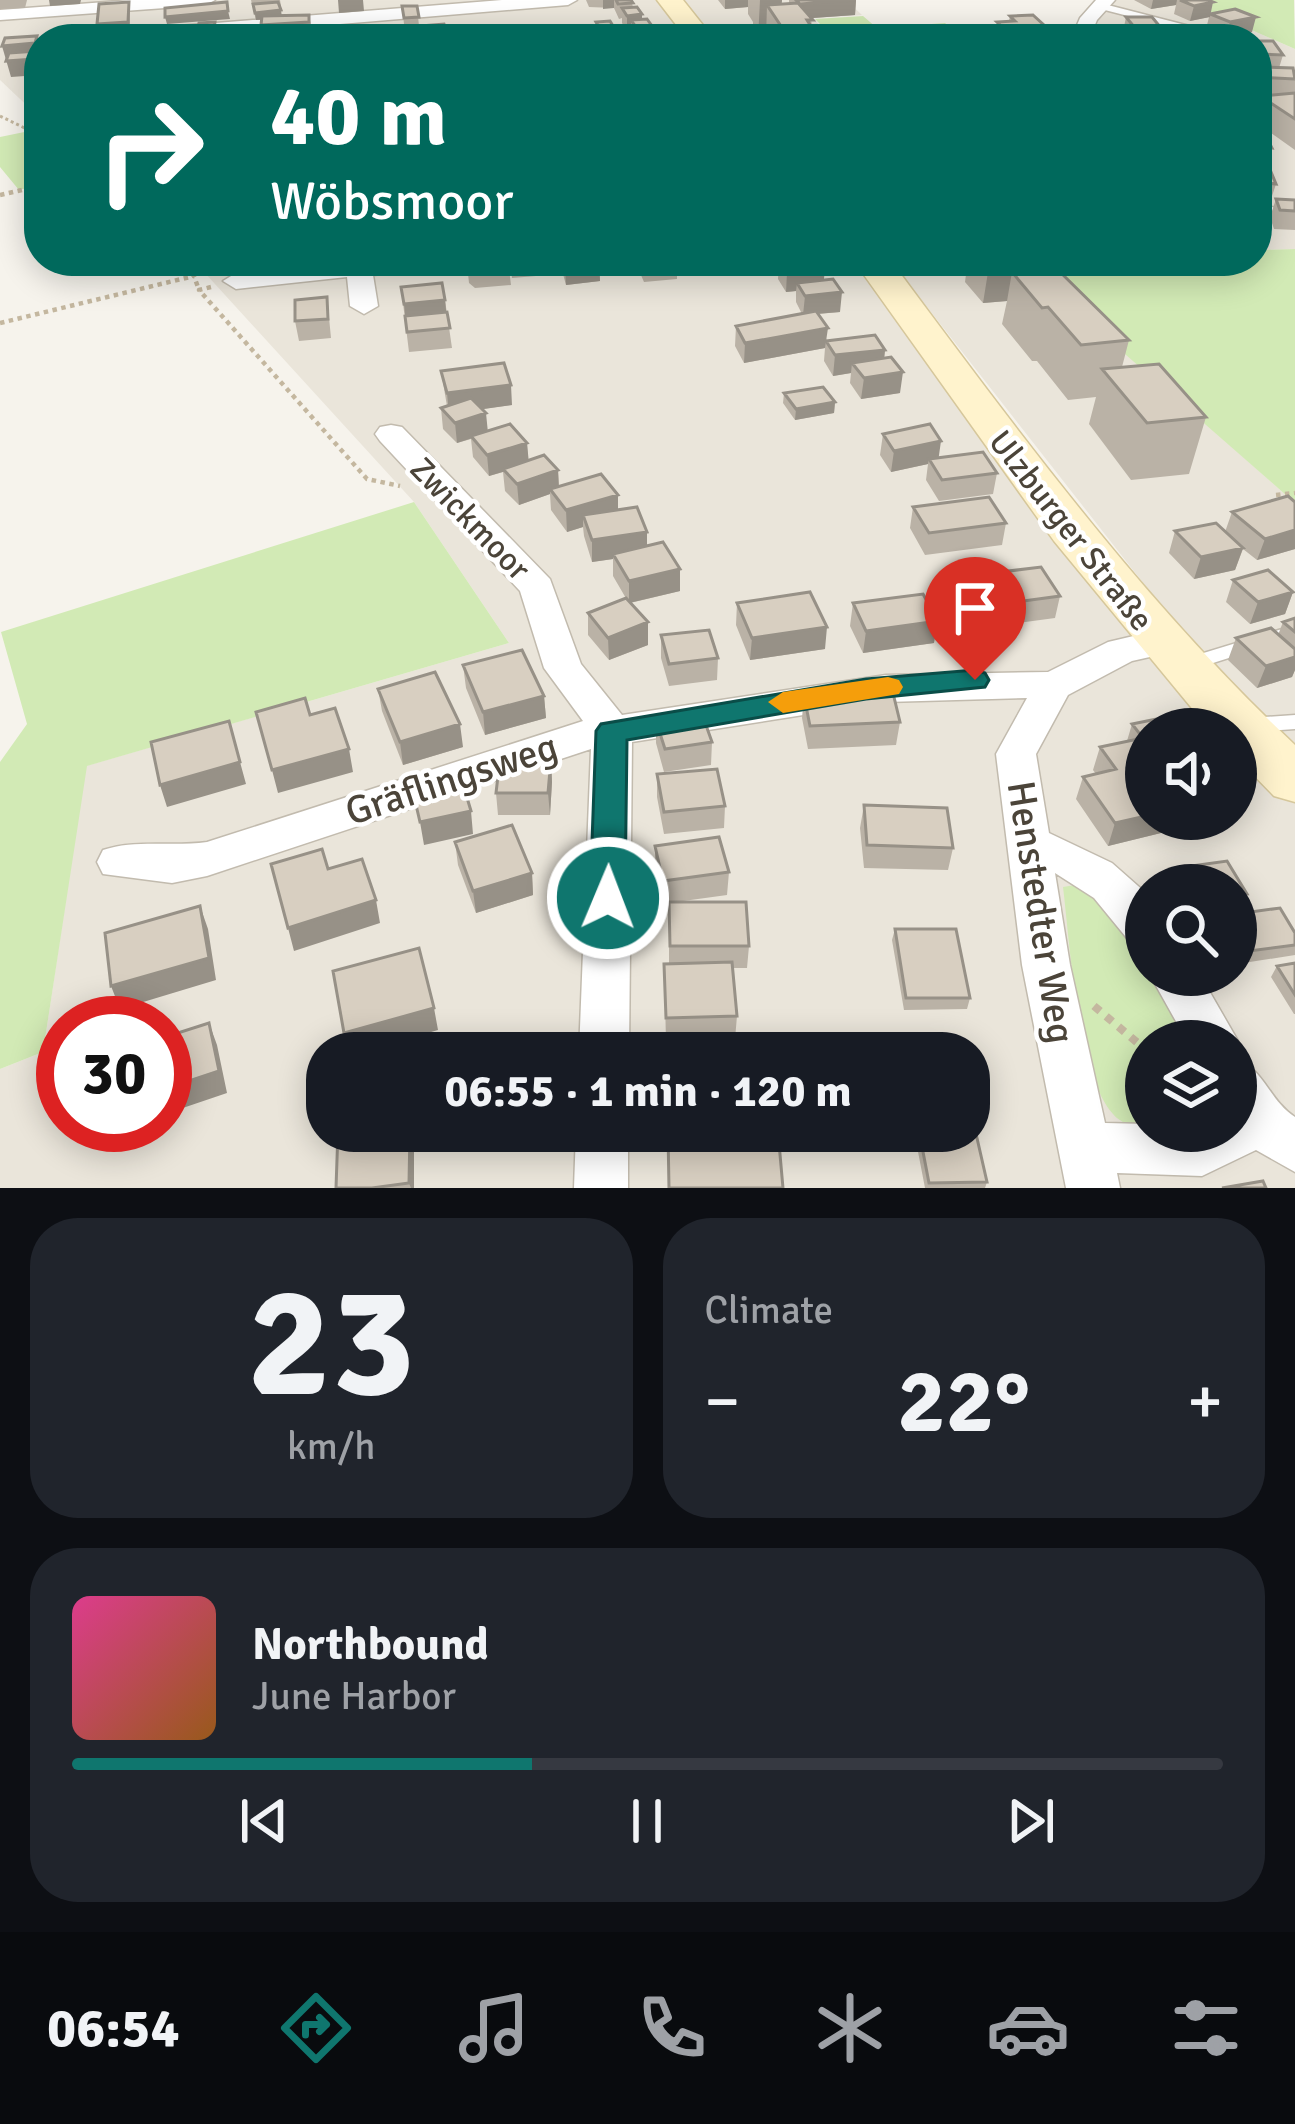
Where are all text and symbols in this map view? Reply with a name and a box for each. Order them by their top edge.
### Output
text: 40 m [270,65,447,169]
icon: right [72,72,228,228]
text: Wöbsmoor [270,168,513,235]
street label: Ulzburger Straße [980,422,1162,639]
street label: Zwickmoor [401,449,539,589]
pin [924,557,1026,680]
icon: arrive [942,575,1008,641]
map controls [1125,708,1257,1152]
button: sound [1125,708,1257,840]
street label: Gräflingsweg [339,722,563,836]
street label: Henstedter Weg [997,777,1085,1047]
position arrow [545,835,671,961]
button: search [1125,864,1257,996]
speed limit sign: 30 [36,996,192,1152]
button: layers [1125,1020,1257,1152]
text: 06:55 · 1 min · 120 m [444,1064,852,1119]
text: 23 [247,1247,415,1440]
text: Climate [705,1286,833,1334]
text: 22° [897,1346,1030,1457]
text: − [705,1361,740,1442]
text: + [1187,1361,1223,1442]
text: km/h [287,1422,375,1470]
text: Northbound [252,1617,489,1672]
text: June Harbor [252,1672,456,1720]
icon: previous [231,1788,297,1854]
icon: pause [614,1788,680,1854]
icon: next [998,1788,1064,1854]
icon: directions [274,1986,358,2070]
icon: music [452,1986,536,2070]
icon: phone [630,1986,714,2070]
icon: climate [808,1986,892,2070]
icon: car [986,1986,1070,2070]
icon: filters [1164,1986,1248,2070]
text: 06:54 [47,1995,180,2062]

